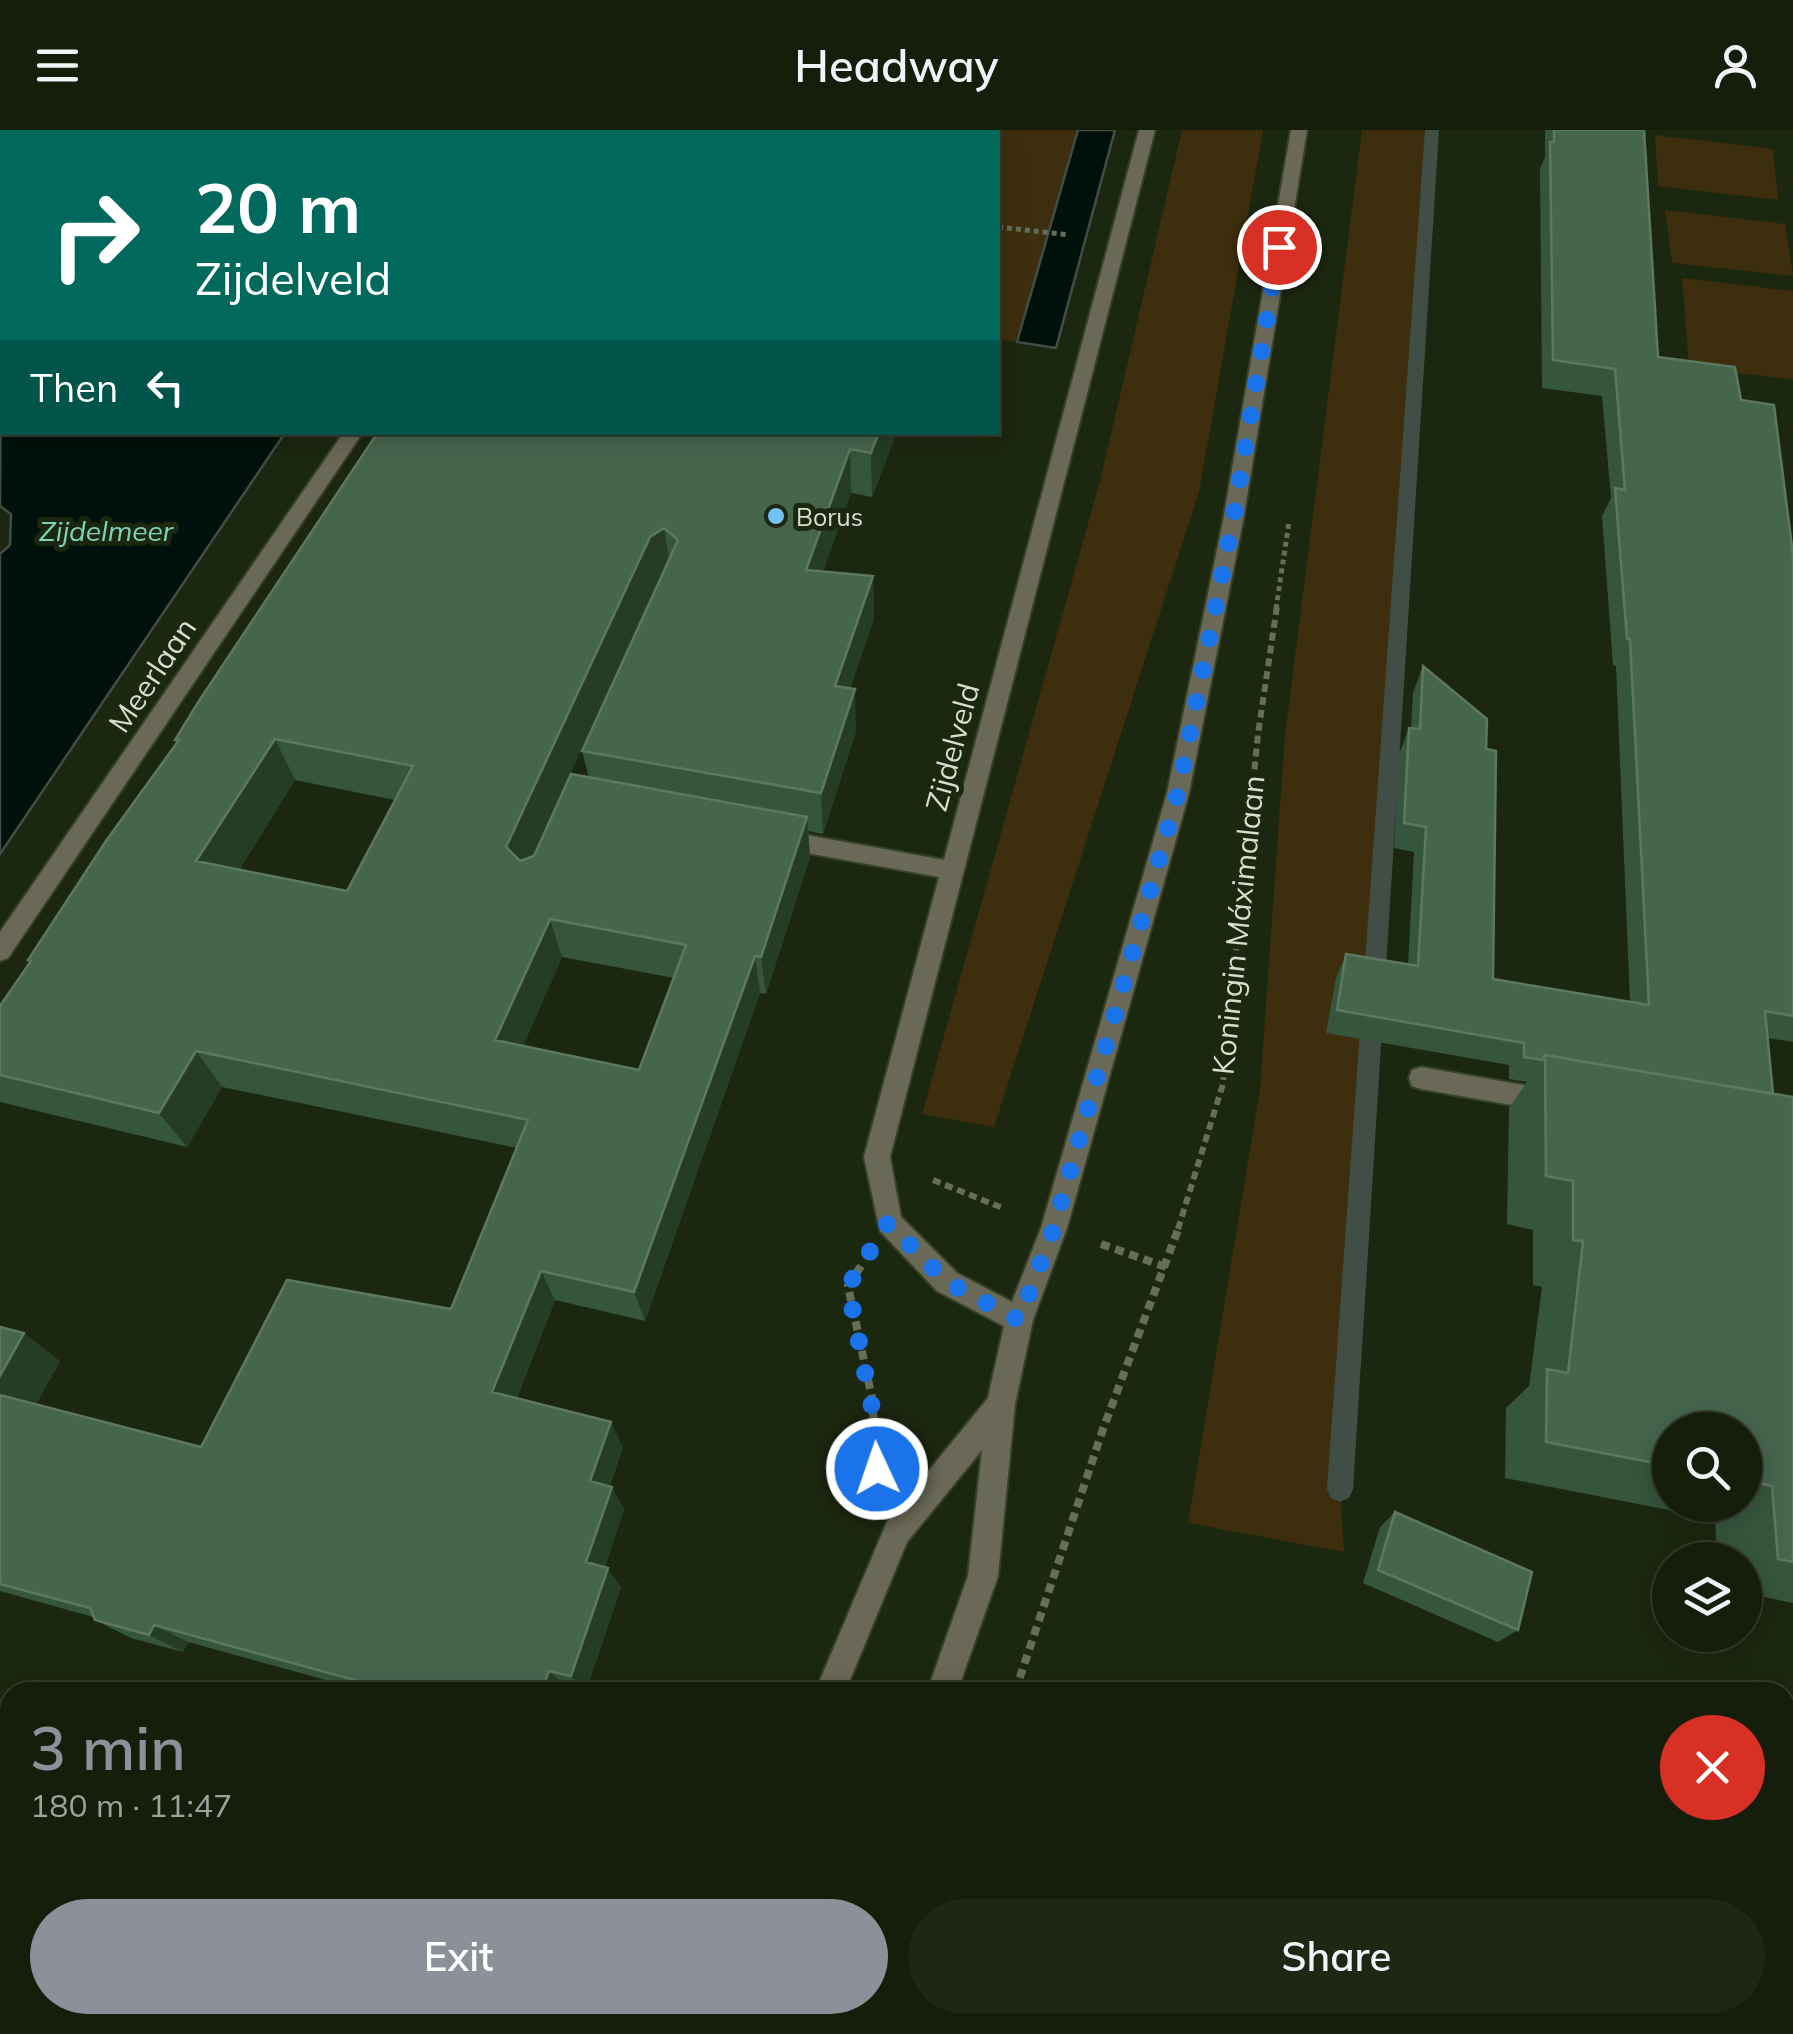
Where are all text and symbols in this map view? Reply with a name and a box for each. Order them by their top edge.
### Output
text: Headway [794,37,999,93]
icon: menu [30,38,85,93]
icon: person [1708,38,1763,93]
text: 20 m [195,163,361,251]
icon: right [30,170,160,300]
pin [1237,205,1322,290]
icon: arrive [1252,220,1307,275]
text: Zijdelveld [195,250,391,306]
icon: left [138,360,193,415]
text: Then [30,364,118,412]
place label: Borus [796,501,863,532]
marker: Borus [765,505,787,527]
water label: Zijdelmeer [39,513,175,548]
street label: Meerlaan [100,610,204,740]
street label: Zijdelveld [917,679,987,815]
street label: Koningin Máximalaan [1203,773,1273,1077]
map controls [1652,1412,1762,1652]
button: search [1652,1412,1762,1522]
position arrow [825,1417,929,1521]
button: layers [1652,1542,1762,1652]
text: 3 min [30,1710,186,1785]
button: close [1660,1715,1765,1820]
text: 180 m · 11:47 [30,1785,232,1825]
button: Exit [30,1899,888,2014]
button: Share [908,1899,1765,2014]

